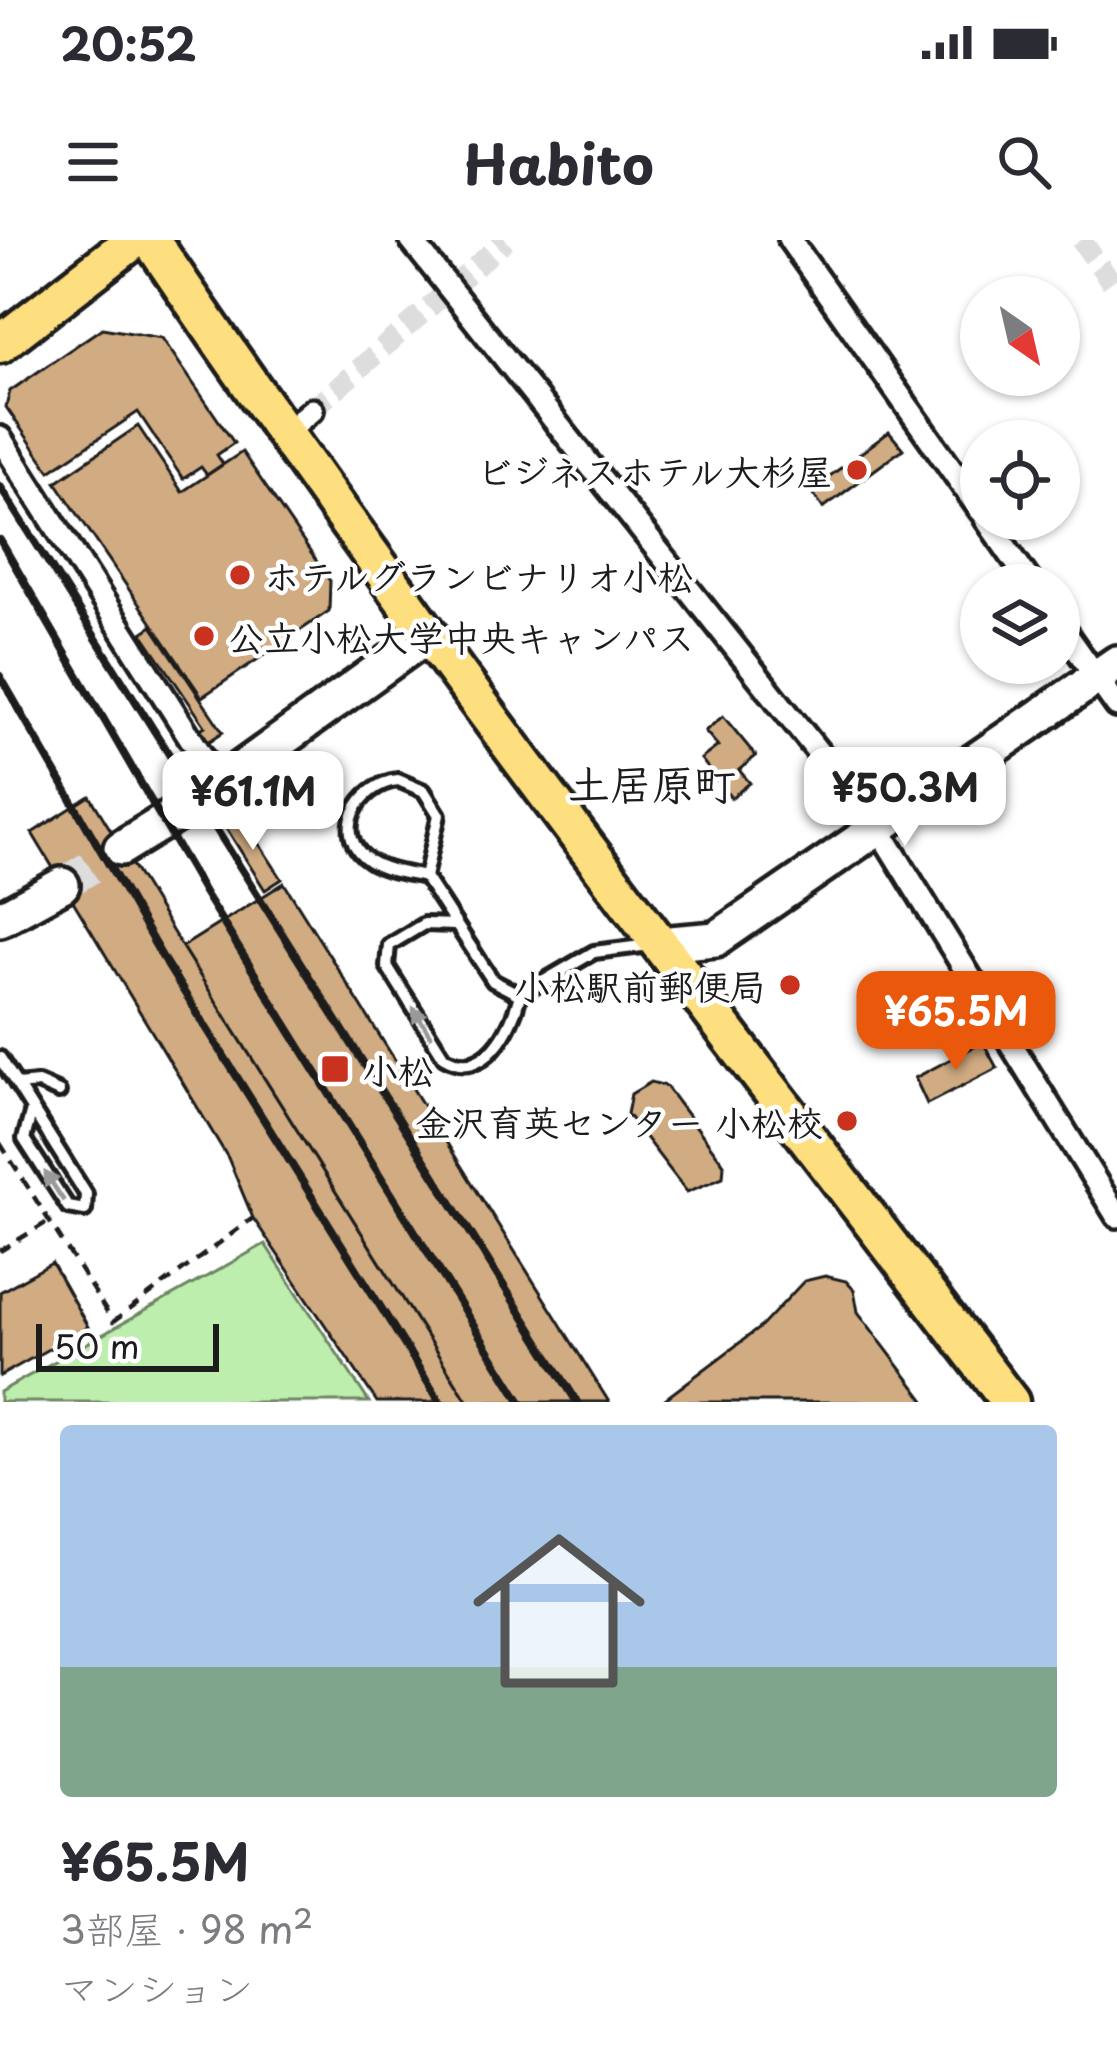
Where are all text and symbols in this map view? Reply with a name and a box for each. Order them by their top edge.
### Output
text: 20:52 [60,8,196,76]
text: Habito [463,122,654,203]
icon: menu [60,129,126,195]
icon: search [991,129,1057,195]
north arrow [960,276,1080,396]
map controls [960,276,1080,684]
button: locate [960,420,1080,540]
place label: ビジネスホテル大杉屋 [477,443,833,497]
marker: ビジネスホテル大杉屋 [844,457,870,483]
place label: ホテルグランビナリオ小松 [264,548,694,602]
marker: ホテルグランビナリオ小松 [227,562,253,588]
button: layers [960,564,1080,684]
place label: 公立小松大学中央キャンパス [228,609,695,663]
marker: 公立小松大学中央キャンパス [191,623,217,649]
pin: ¥50.3M [807,747,1003,849]
pin: ¥61.1M [155,751,351,853]
district label: 土居原町 [568,751,736,814]
text: ¥50.3M [831,756,979,815]
text: ¥61.1M [189,760,317,819]
place label: 小松駅前郵便局 [514,958,766,1012]
pin: ¥65.5M [858,971,1054,1073]
marker: 小松駅前郵便局 [777,972,803,998]
text: ¥65.5M [883,980,1029,1039]
one-way arrow [412,1005,433,1039]
place label: 小松 [362,1042,434,1096]
marker: 小松 [319,1053,351,1085]
place label: 金沢育英センター 小松校 [415,1094,823,1148]
marker: 金沢育英センター 小松校 [834,1108,860,1134]
one-way arrow [44,1169,66,1202]
scale bar [36,1318,219,1371]
text: 50 m [54,1320,140,1370]
icon: home [451,1503,667,1719]
text: ¥65.5M [60,1821,250,1898]
text: 3部屋 · 98 m² [60,1898,313,1957]
text: マンション [60,1957,253,2016]

